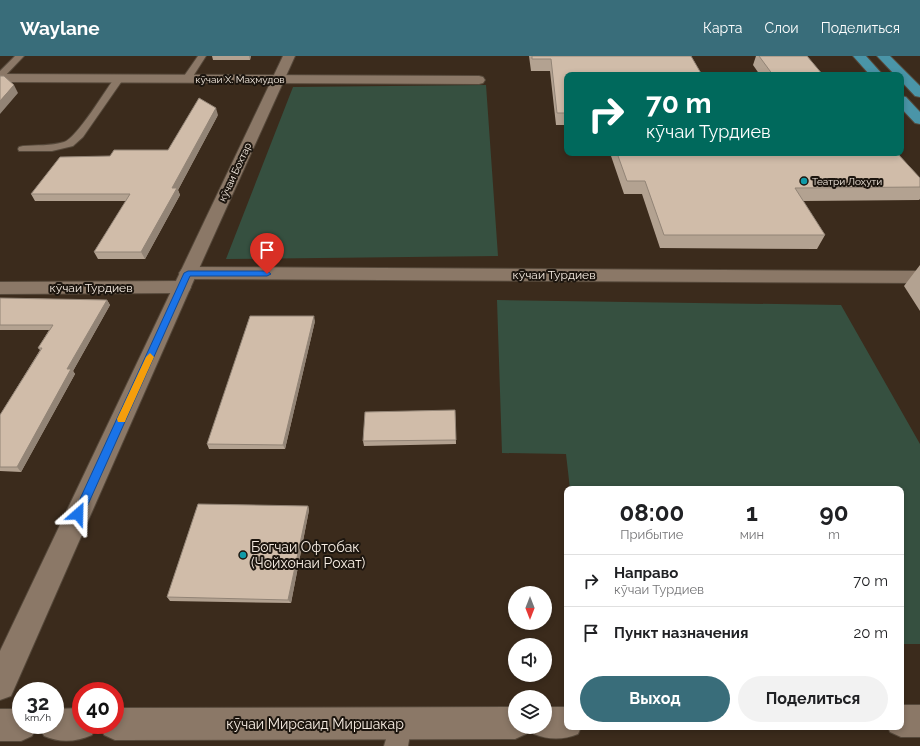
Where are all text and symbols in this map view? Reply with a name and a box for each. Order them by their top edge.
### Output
text: Waylane [20,17,100,39]
text: Карта [703,20,742,36]
text: Слои [764,20,799,36]
text: Поделиться [821,20,900,36]
street label: кӯчаи Х. Маҳмудов [195,74,285,85]
text: 70 m [646,87,712,120]
icon: right [580,88,632,140]
text: кӯчаи Турдиев [646,121,771,142]
street label: кӯчаи Бохтар [217,141,253,203]
marker: Театри Лоҳути [799,176,809,186]
place label: Театри Лоҳути [812,176,882,187]
pin [250,233,284,274]
icon: arrive [256,239,278,261]
street label: кӯчаи Турдиев [512,268,596,282]
street label: кӯчаи Турдиев [49,281,133,295]
position arrow [57,493,99,535]
text: 08:00 [620,498,684,527]
text: 1 [746,498,758,527]
text: 90 [820,498,848,527]
text: Прибытие [620,527,683,542]
text: мин [740,527,764,542]
text: m [828,527,840,542]
place label: Богчаи Офтобак (Чойхонаи Рохат) [251,539,366,571]
marker: Богчаи Офтобак (Чойхонаи Рохат) [238,550,248,560]
text: Направо [614,564,678,582]
icon: right [580,570,602,592]
text: 70 m [853,572,888,590]
text: кӯчаи Турдиев [614,582,704,597]
north arrow [508,586,552,630]
map controls [508,586,552,734]
icon: arrive [580,622,602,644]
text: Пункт назначения [614,624,748,642]
text: 20 m [853,624,888,642]
button: sound [508,638,552,682]
button: Выход [580,676,730,722]
button: Поделиться [738,676,888,722]
speed limit sign: 40 [72,682,124,734]
button: layers [508,690,552,734]
text: 32 [27,691,49,715]
text: km/h [25,712,51,723]
street label: кӯчаи Мирсаид Миршакар [226,716,404,732]

